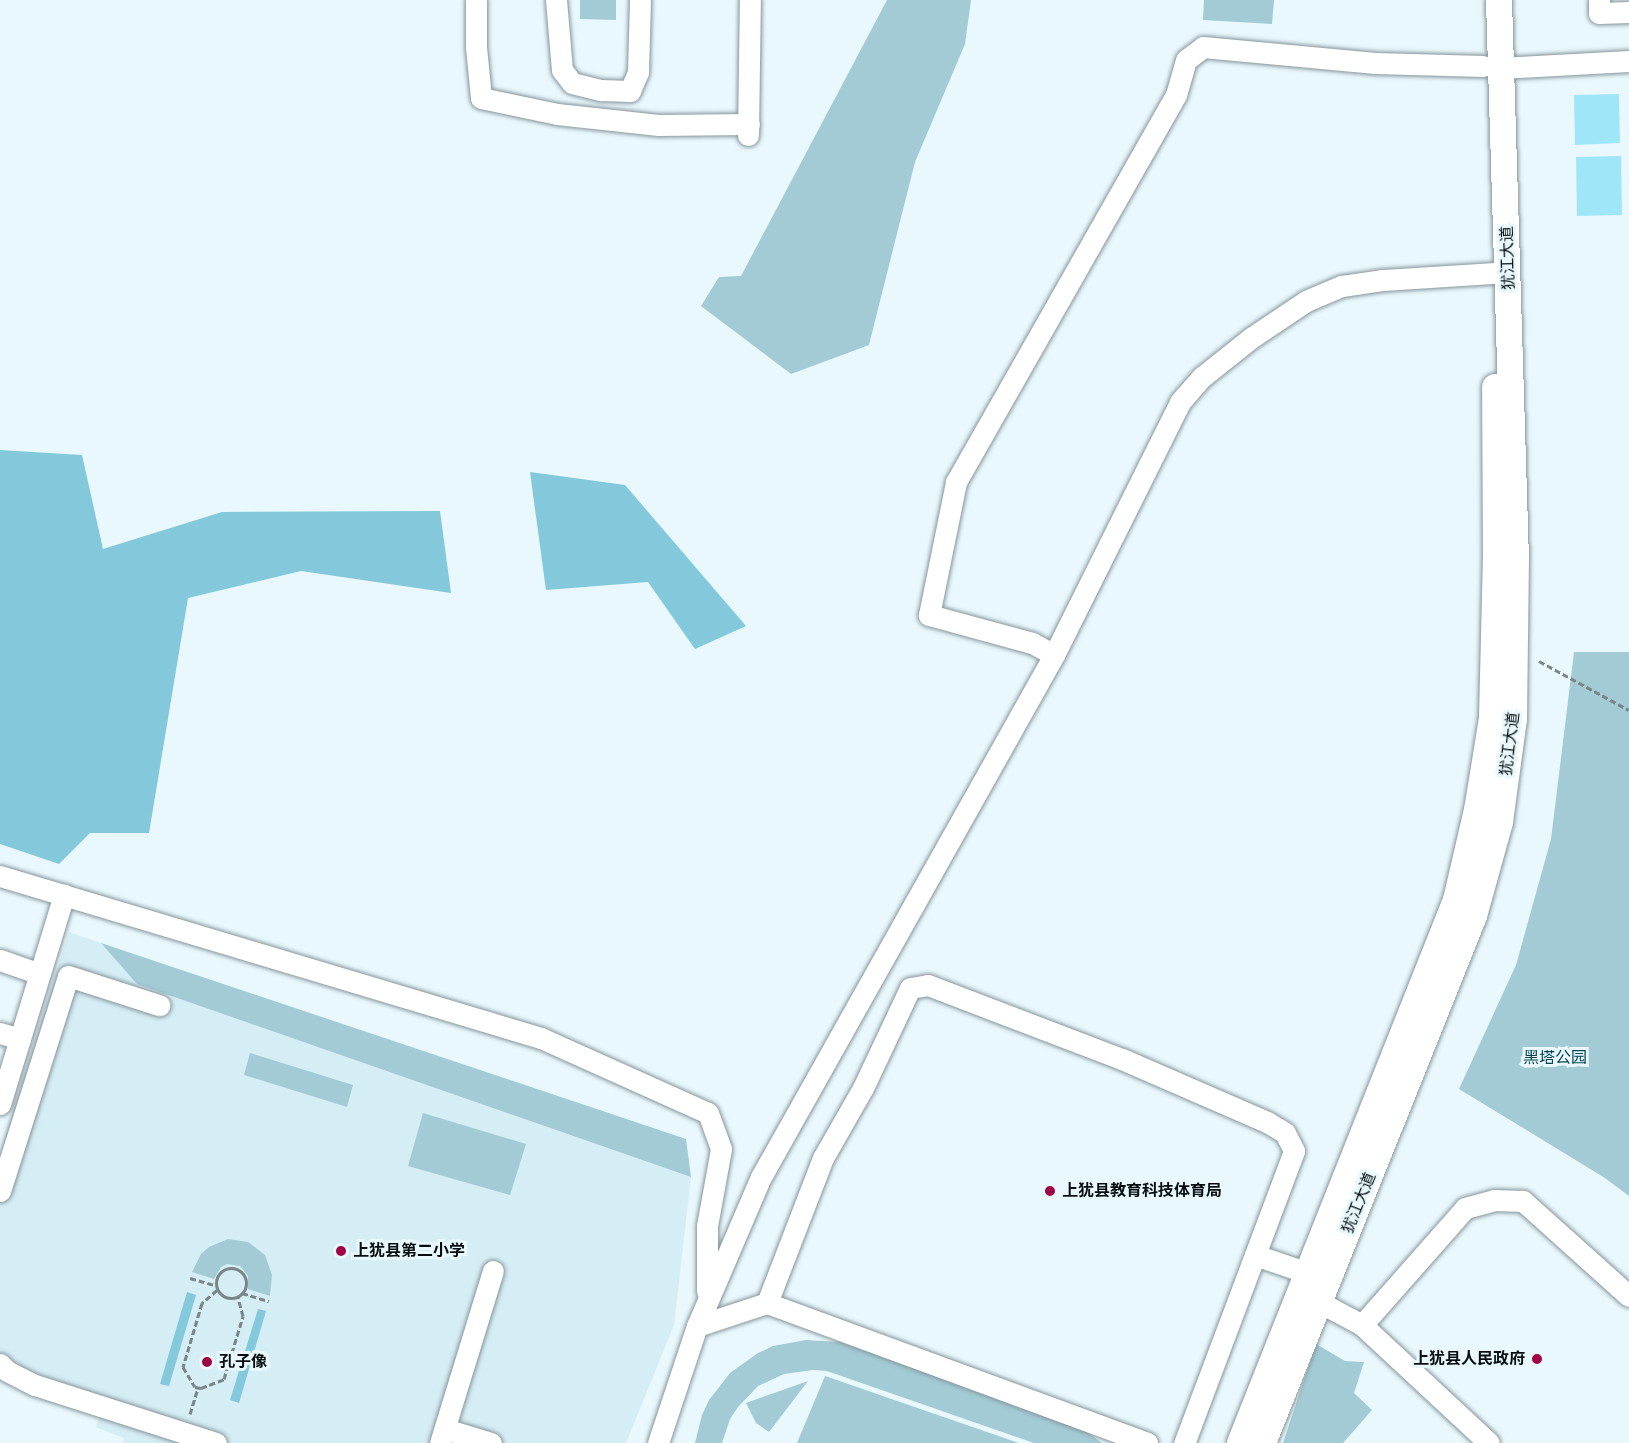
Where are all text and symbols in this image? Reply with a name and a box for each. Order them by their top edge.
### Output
street label: 犹江大道 [1497,226,1519,290]
street label: 犹江大道 [1497,711,1523,777]
park label: 黑塔公园 [1523,1048,1587,1068]
street label: 犹江大道 [1338,1170,1380,1236]
place label: 上犹县教育科技体育局 [1062,1181,1222,1201]
marker: 上犹县教育科技体育局 [1043,1184,1057,1198]
place label: 上犹县第二小学 [353,1241,465,1261]
marker: 上犹县第二小学 [334,1244,348,1258]
place label: 上犹县人民政府 [1413,1349,1525,1369]
place label: 孔子像 [219,1352,267,1372]
marker: 上犹县人民政府 [1530,1352,1544,1366]
marker: 孔子像 [200,1355,214,1369]

